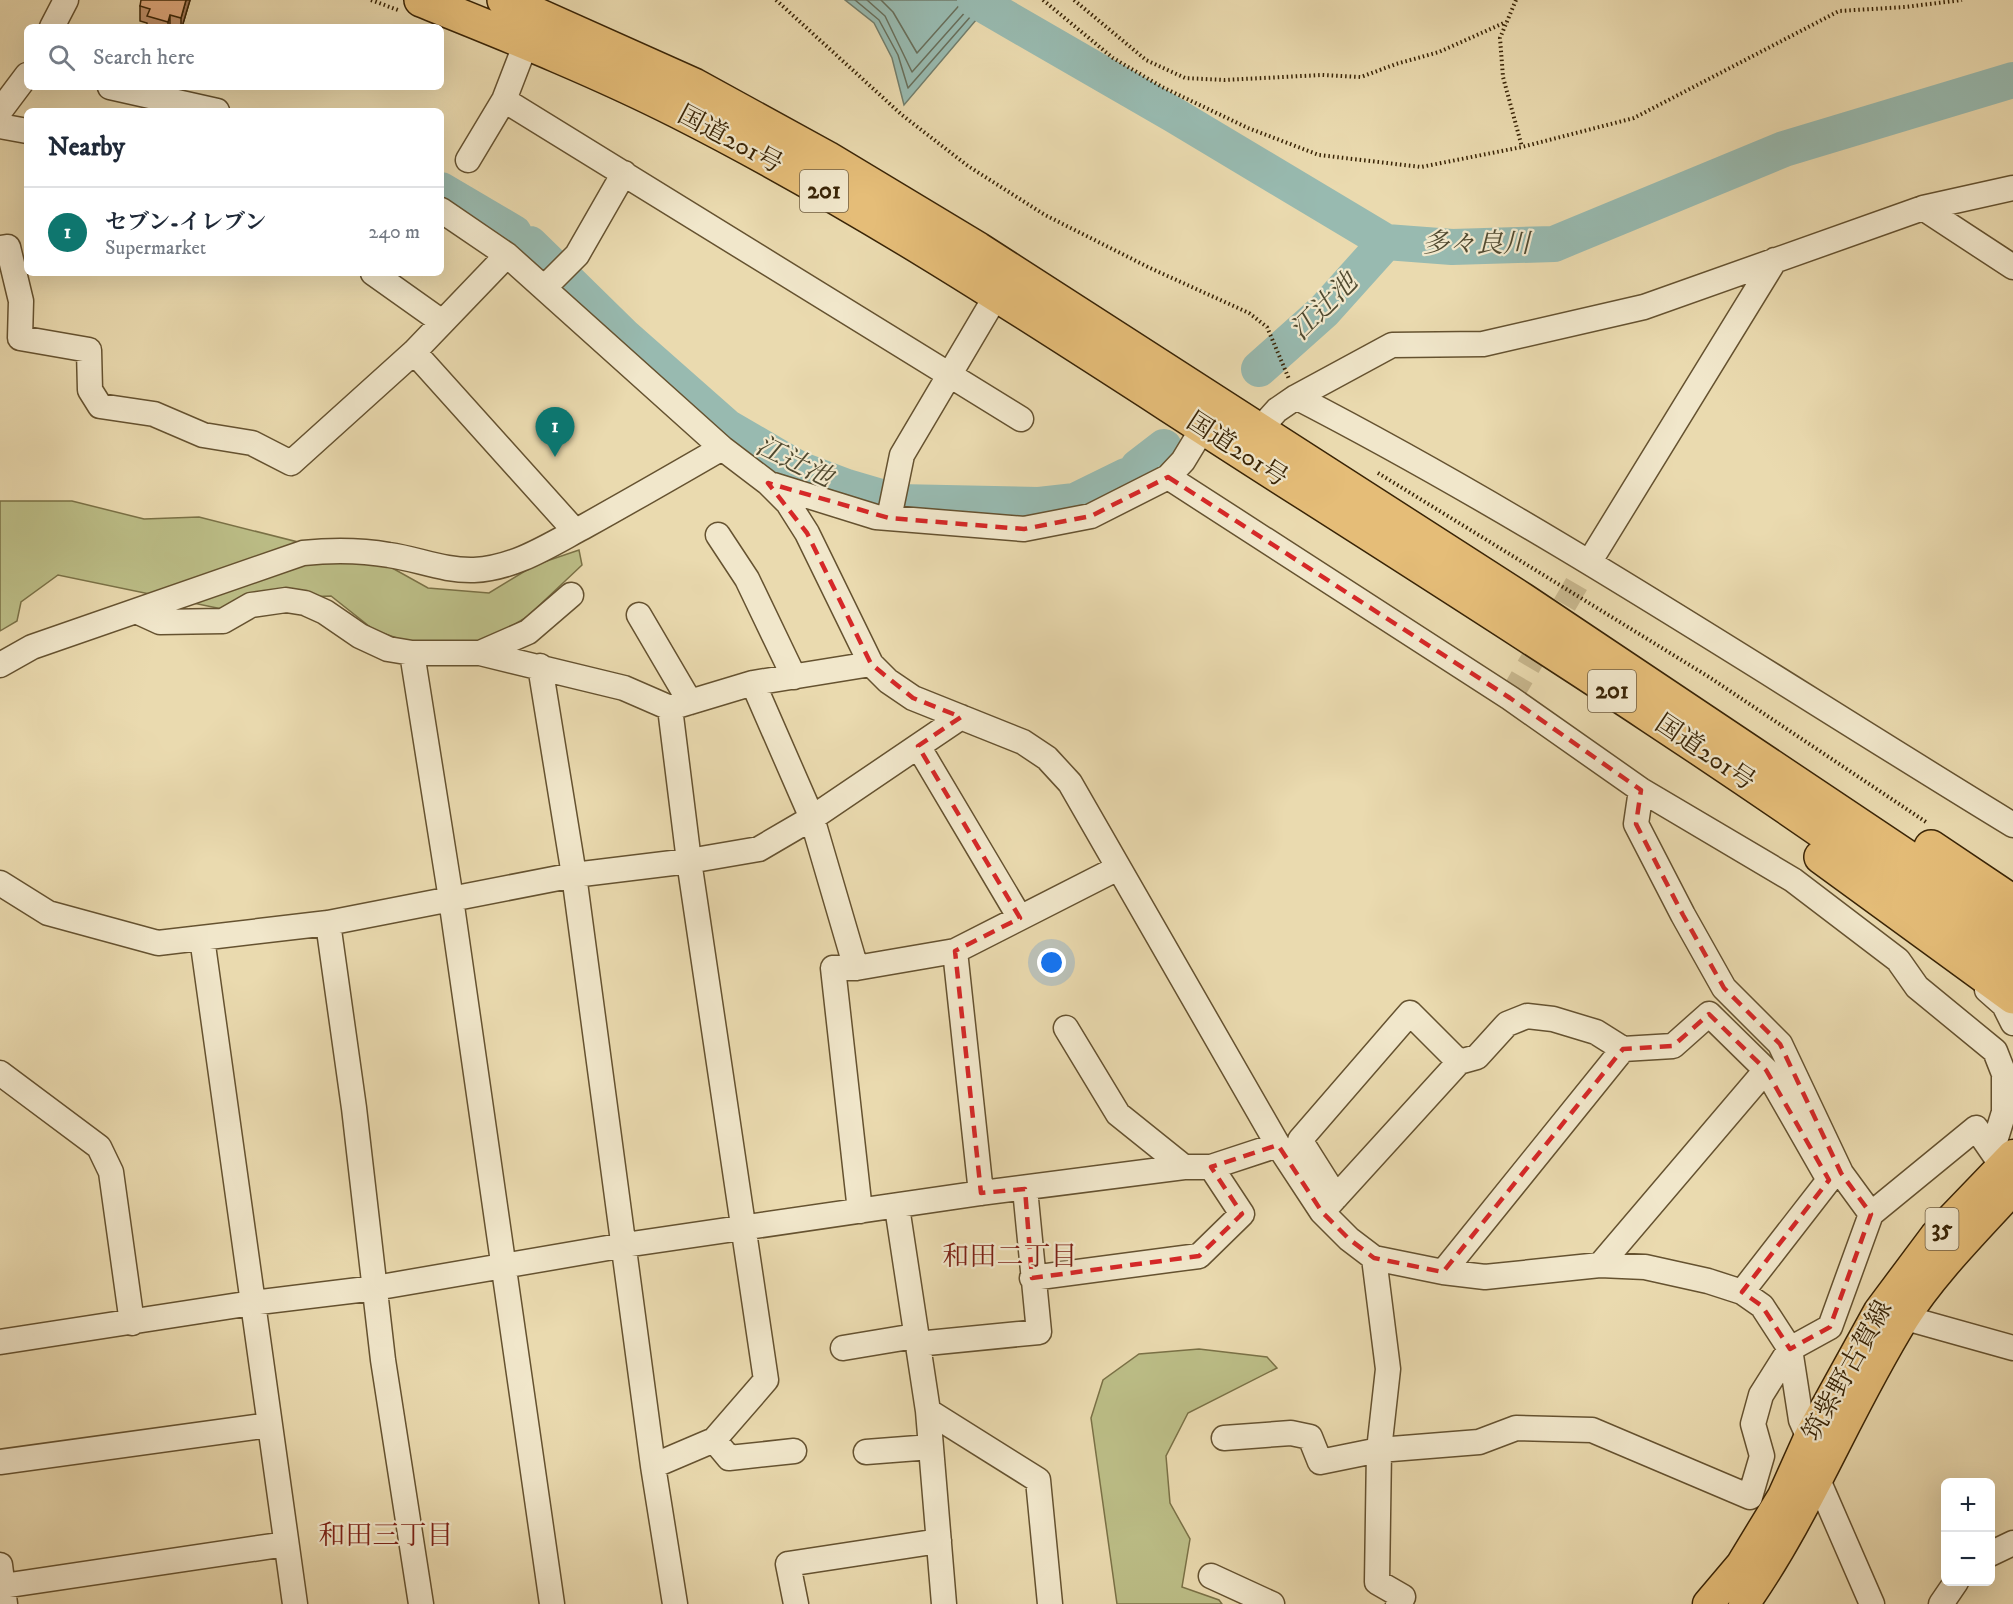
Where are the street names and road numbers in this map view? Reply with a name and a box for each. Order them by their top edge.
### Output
street label: 国道201号 [672,99,788,181]
road number: 201 [800,170,848,212]
street label: 国道201号 [1180,405,1294,495]
road number: 201 [1588,670,1636,712]
street label: 国道201号 [1648,707,1762,799]
road number: 35 [1926,1208,1958,1250]
street label: 筑紫野古賀線 [1796,1295,1900,1447]

